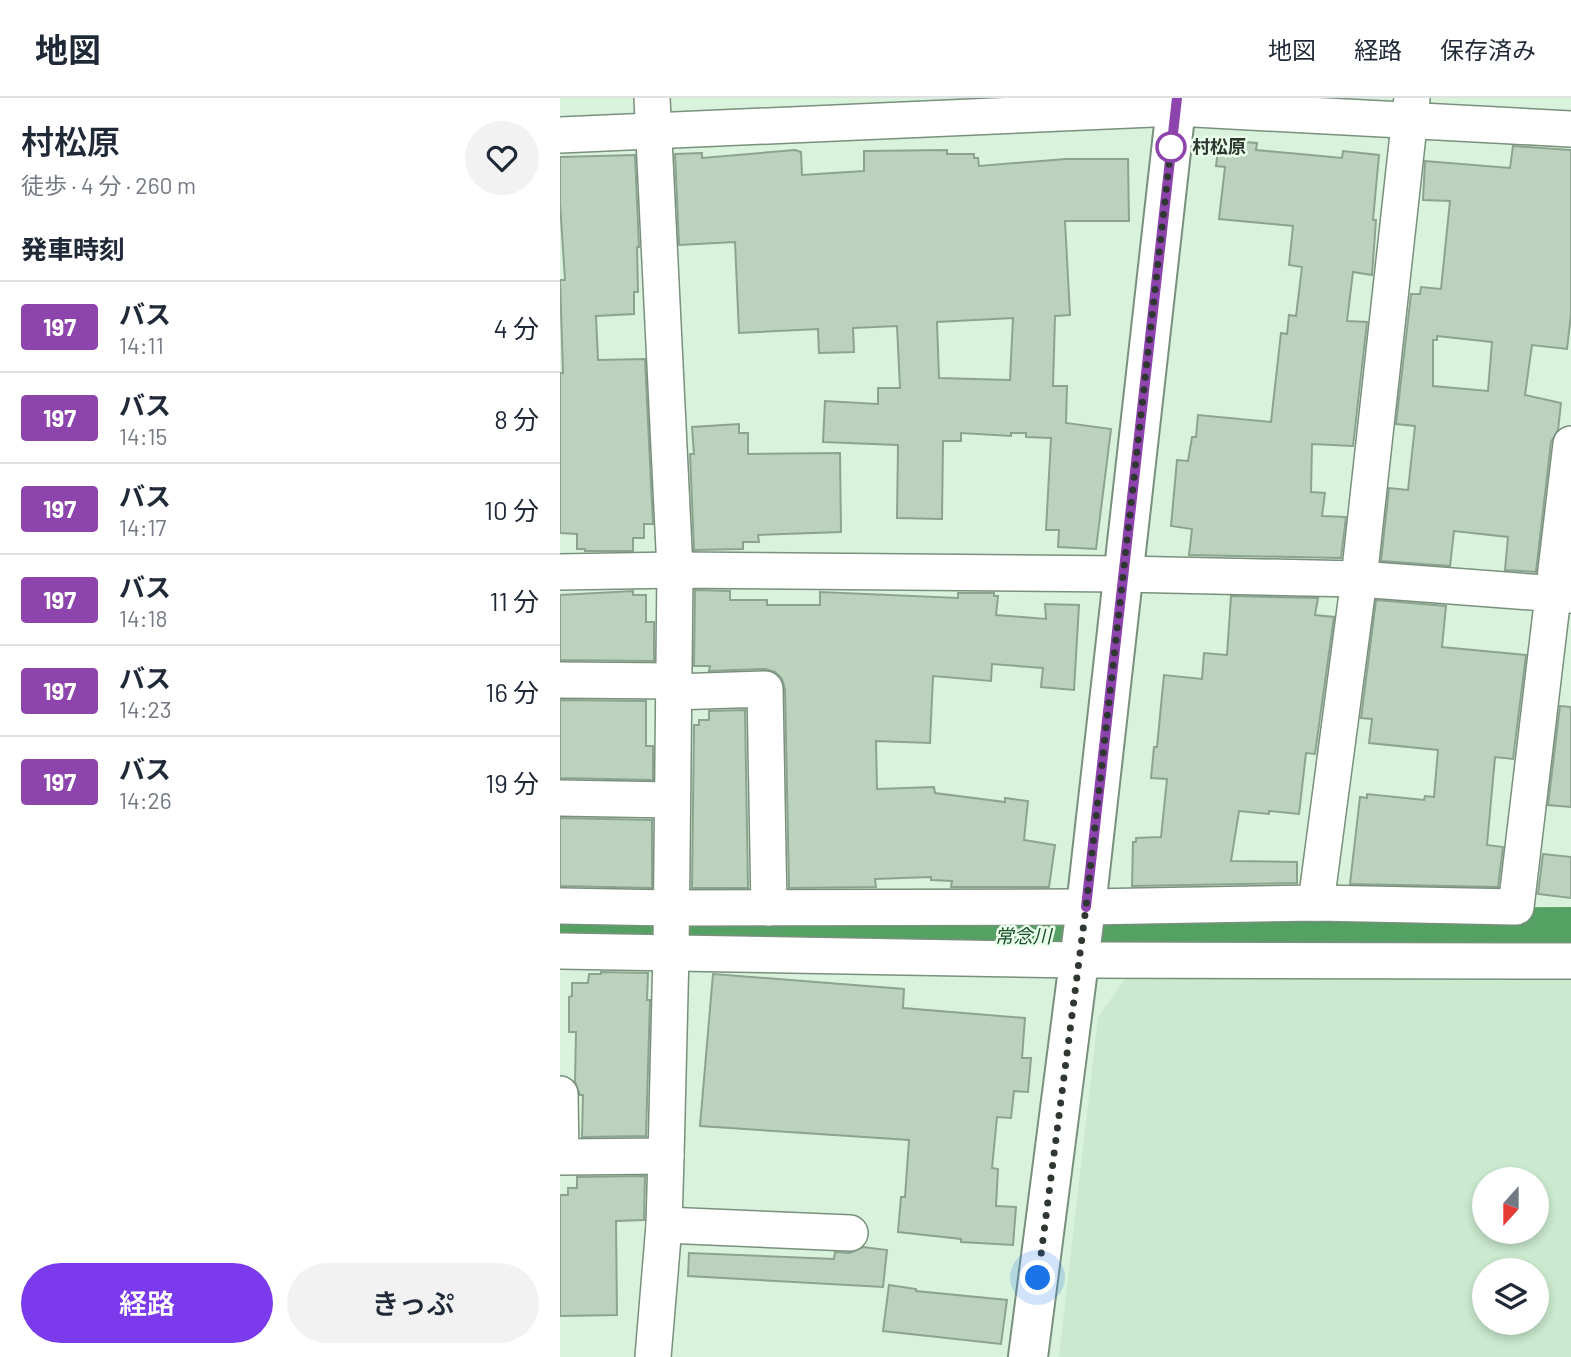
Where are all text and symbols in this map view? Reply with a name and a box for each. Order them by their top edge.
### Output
text: 地図 [35,29,101,69]
text: 地図 [1268,35,1316,64]
text: 経路 [1354,35,1402,64]
text: 保存済み [1440,35,1536,64]
text: 村松原 [21,121,120,161]
button: heart [465,121,539,195]
marker: 村松原 [1156,132,1186,162]
place label: 村松原 [1192,135,1246,157]
text: 徒歩 · 4 分 · 260 m [21,171,196,199]
text: 発車時刻 [21,233,125,264]
text: バス [119,298,171,329]
text: 197 [43,312,76,341]
text: 4 分 [493,312,539,343]
text: 14:11 [119,331,164,359]
text: バス [119,389,171,420]
text: 197 [43,403,76,432]
text: 8 分 [494,403,539,434]
text: 14:15 [119,422,167,450]
text: バス [119,480,171,511]
text: 197 [43,494,76,523]
text: 10 分 [484,494,539,525]
text: 14:17 [119,513,166,541]
text: バス [119,571,171,602]
text: 197 [43,585,76,614]
text: 11 分 [490,585,539,616]
text: 14:18 [119,604,168,632]
text: バス [119,662,171,693]
text: 197 [43,676,76,705]
text: 16 分 [485,676,539,707]
text: 14:23 [119,695,172,723]
text: バス [119,753,171,784]
text: 197 [43,767,76,796]
text: 19 分 [485,767,539,798]
text: 14:26 [119,786,172,814]
water label: 常念川 [994,924,1053,947]
north arrow [1472,1167,1549,1244]
map controls [1472,1167,1549,1335]
button: layers [1472,1258,1549,1335]
your location [1020,1260,1055,1295]
button: 経路 [21,1263,273,1343]
button: きっぷ [287,1263,539,1343]

